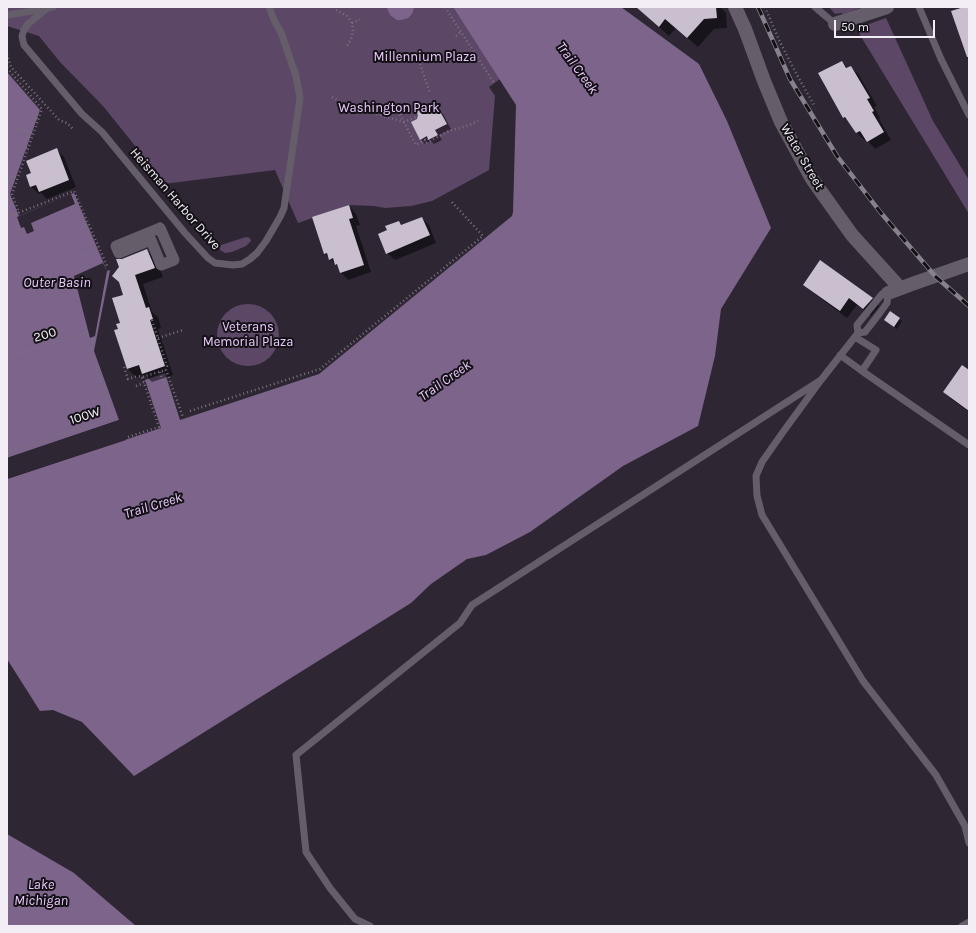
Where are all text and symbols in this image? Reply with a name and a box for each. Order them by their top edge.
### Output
scale bar [836,12,937,38]
text: 50 m [841,20,869,34]
water label: Trail Creek [553,39,601,97]
park label: Millennium Plaza [374,49,476,65]
park label: Washington Park [338,100,440,116]
street label: Water Street [777,121,827,193]
street label: Heisman Harbor Drive [127,145,223,253]
water label: Outer Basin [23,275,91,291]
park label: Veterans Memorial Plaza [203,319,293,350]
street label: 200 [32,324,58,346]
water label: Trail Creek [416,357,474,405]
street label: 100W [68,404,102,428]
water label: Trail Creek [122,489,184,523]
water label: Lake Michigan [14,877,68,910]

